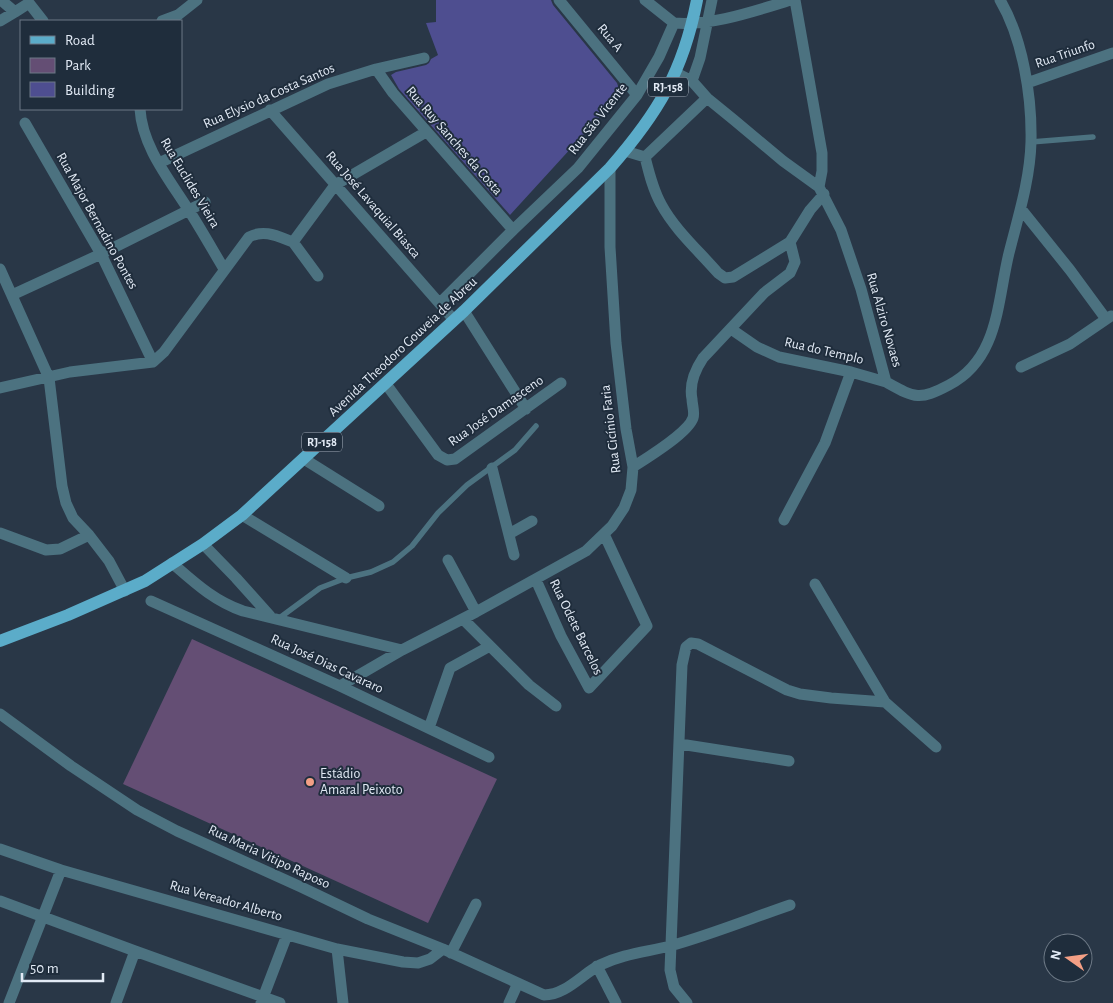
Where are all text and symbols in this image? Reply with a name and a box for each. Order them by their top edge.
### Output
legend [20,20,182,110]
street label: Rua A [595,21,625,55]
text: Road [65,33,95,48]
street label: Rua Triunfo [1033,37,1097,71]
text: Park [65,58,91,73]
street label: Rua Elysio da Costa Santos [201,61,337,131]
road number: RJ-158 [648,77,688,96]
street label: Rua São Vicente [566,81,630,157]
text: Building [65,83,115,98]
street label: Rua Ruy Sanches da Costa [403,84,505,198]
street label: Rua Euclides Vieira [158,135,223,231]
street label: Rua José Lavaquial Biasca [323,149,423,262]
street label: Rua Major Bernadino Pontes [54,150,140,292]
street label: Rua Alziro Novaes [864,271,904,369]
street label: Avenida Theodoro Gouveia de Abreu [326,275,480,419]
street label: Rua do Templo [783,335,865,367]
street label: Rua José Damasceno [446,373,546,449]
street label: Rua Cicínio Faria [599,383,623,474]
road number: RJ-158 [302,432,342,452]
street label: Rua Odete Barcelos [547,577,605,677]
street label: Rua José Dias Cavararo [269,632,386,696]
place label: Estádio Amaral Peixoto [320,767,403,797]
marker: Estádio Amaral Peixoto [304,776,316,788]
street label: Rua Maria Vitipo Raposo [206,823,332,891]
street label: Rua Vereador Alberto [168,878,284,924]
north arrow [1043,933,1093,983]
text: N [1048,949,1064,962]
scale bar [22,950,104,982]
text: 50 m [30,961,59,976]

